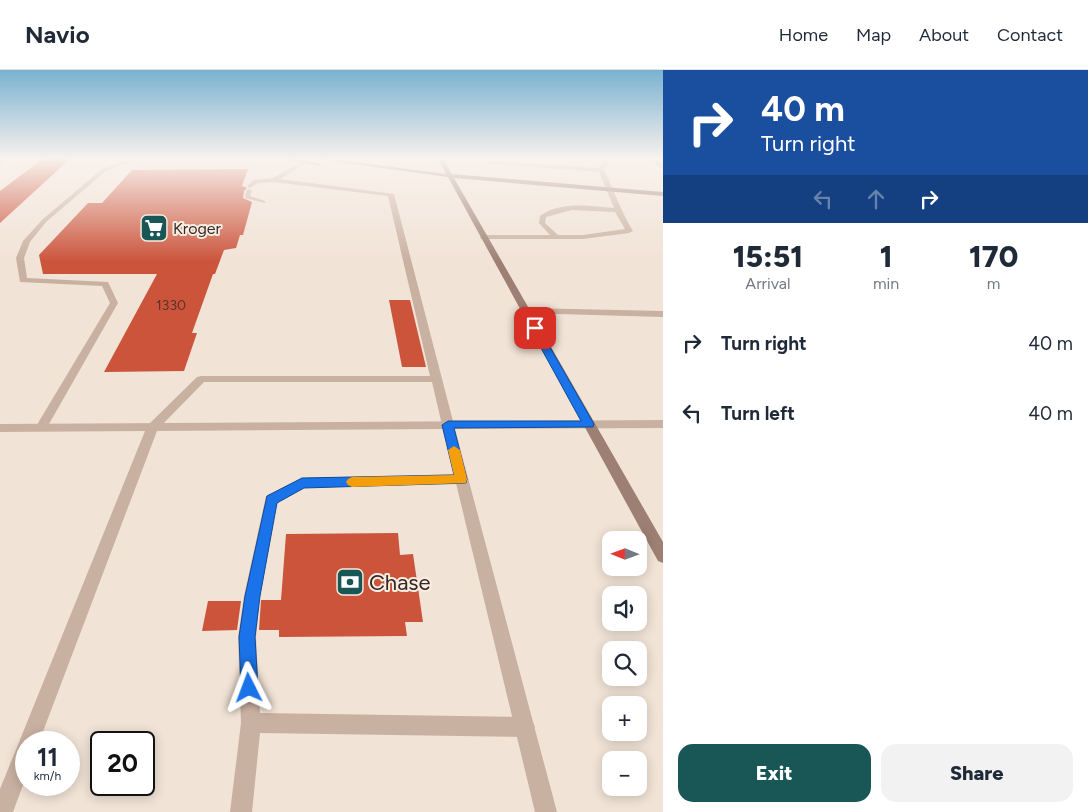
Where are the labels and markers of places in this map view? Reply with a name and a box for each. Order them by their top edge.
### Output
supermarket icon: Kroger [139,213,169,243]
place label: Kroger [173,219,222,238]
pin [514,307,556,349]
bank icon: Chase [335,567,365,597]
place label: Chase [369,569,431,596]

